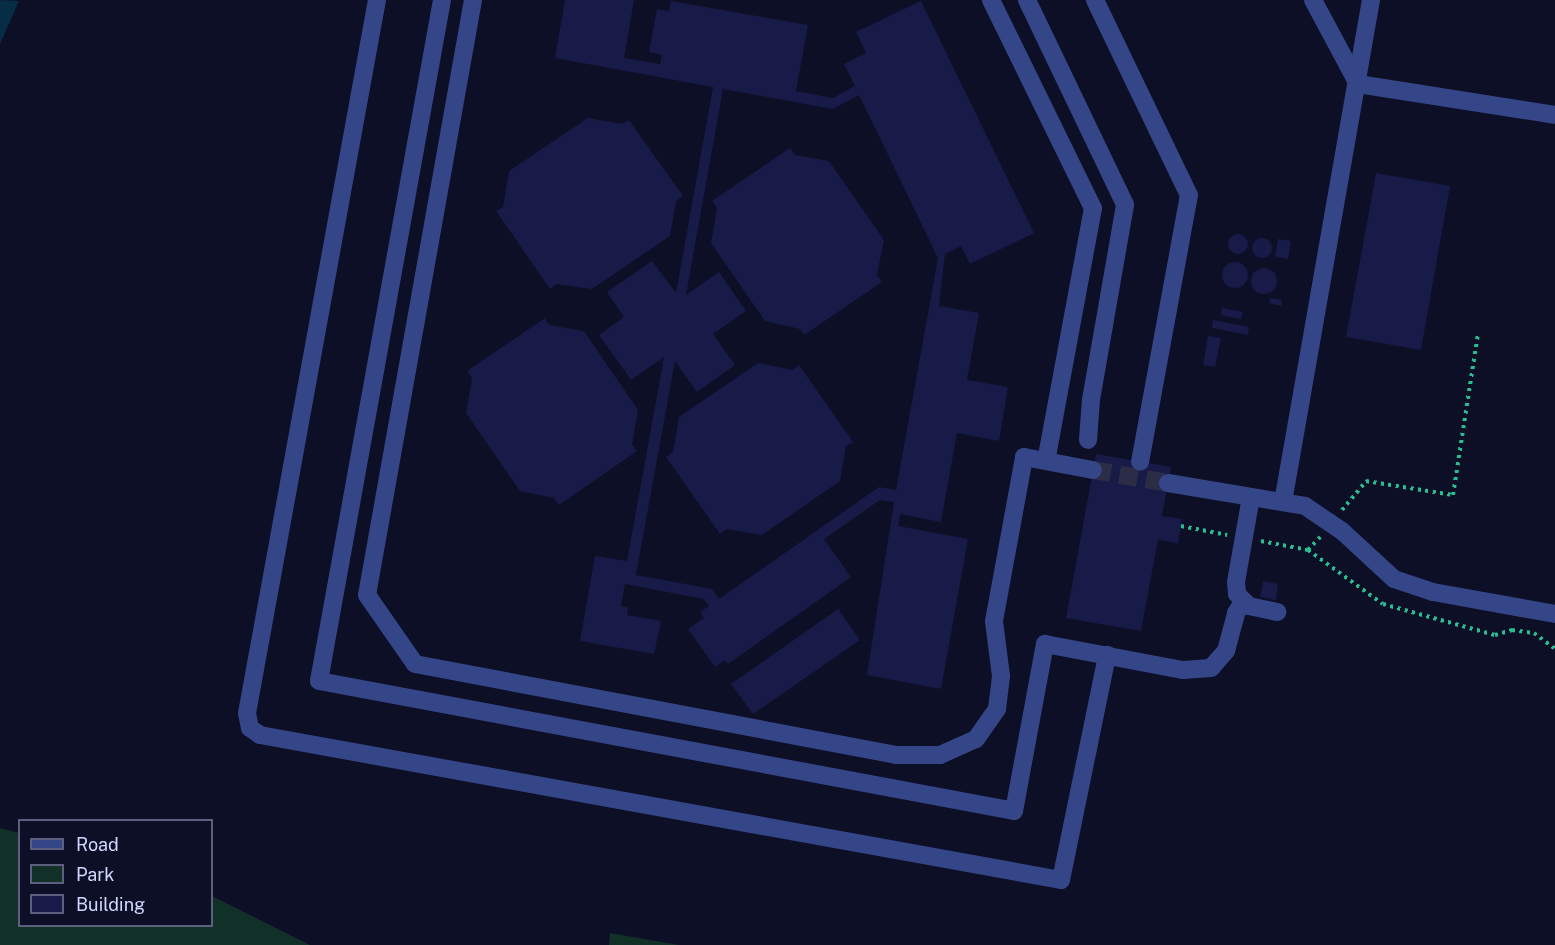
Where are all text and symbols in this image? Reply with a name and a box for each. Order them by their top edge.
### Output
legend [18,819,213,927]
text: Road [76,834,119,855]
text: Park [76,864,114,885]
text: Building [76,894,145,915]

